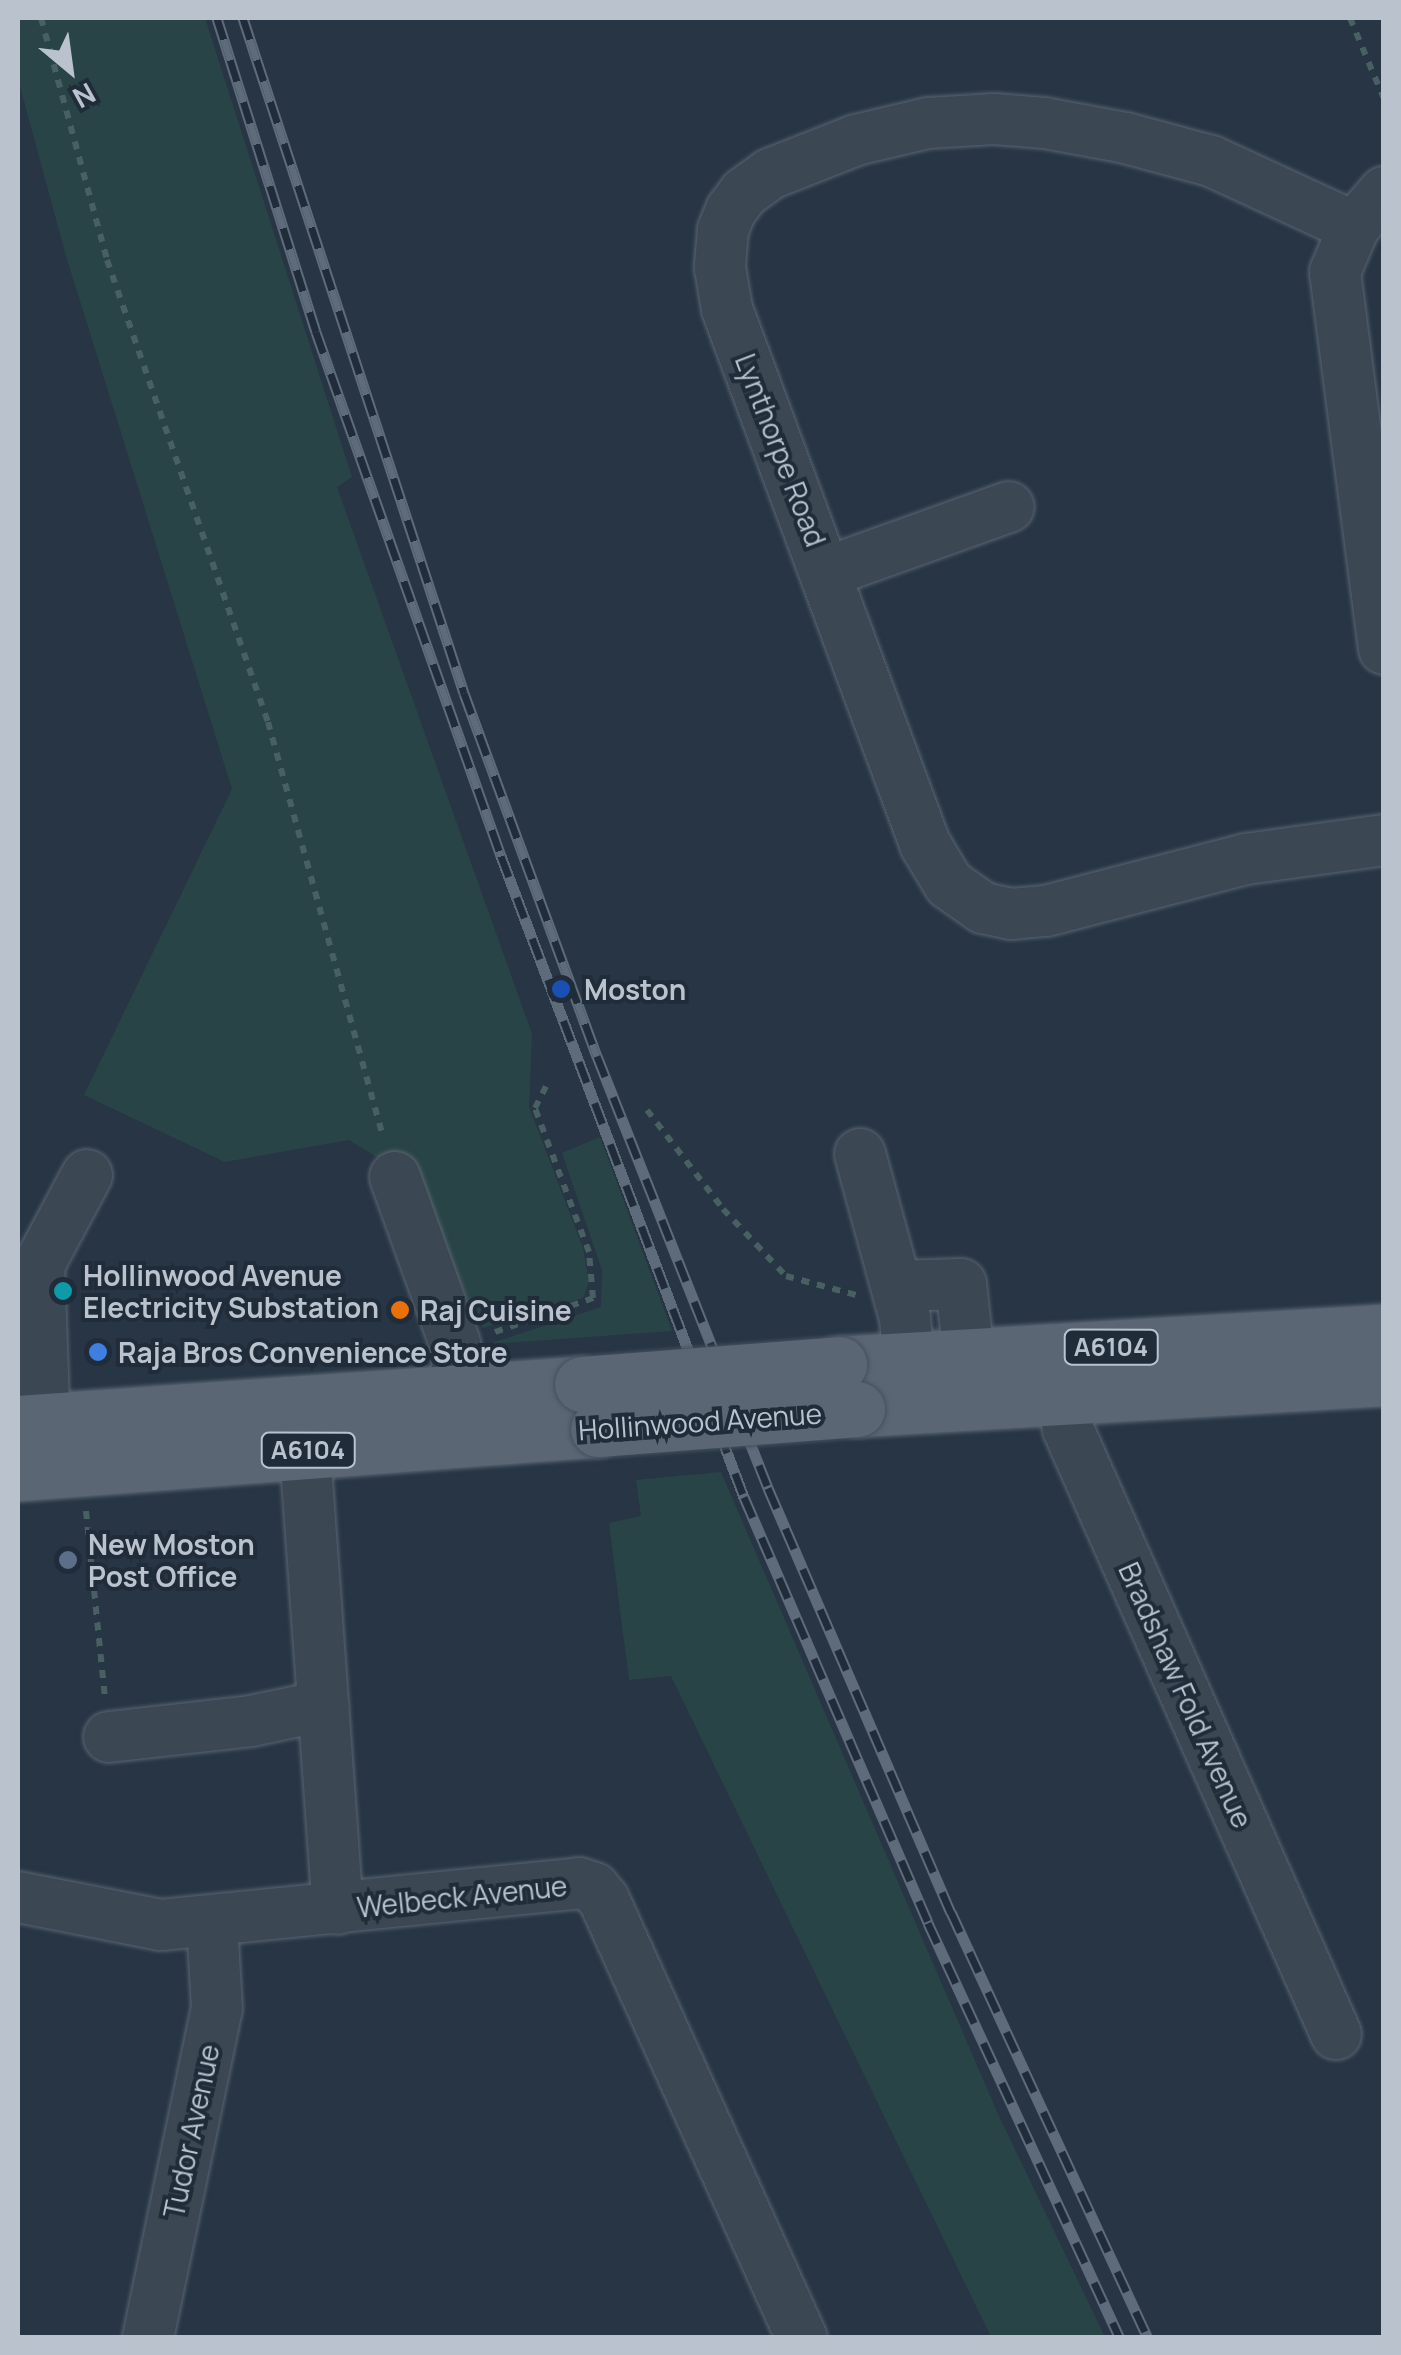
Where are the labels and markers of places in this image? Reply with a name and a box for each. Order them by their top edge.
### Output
place label: Moston [584,972,686,1006]
marker: Moston [548,976,574,1002]
place label: Hollinwood Avenue Electricity Substation [83,1258,379,1324]
marker: Hollinwood Avenue Electricity Substation [52,1280,74,1302]
place label: Raj Cuisine [420,1293,571,1327]
marker: Raj Cuisine [389,1299,411,1321]
place label: Raja Bros Convenience Store [118,1335,508,1369]
marker: Raja Bros Convenience Store [87,1341,109,1363]
place label: New Moston Post Office [88,1527,255,1593]
marker: New Moston Post Office [57,1549,79,1571]

